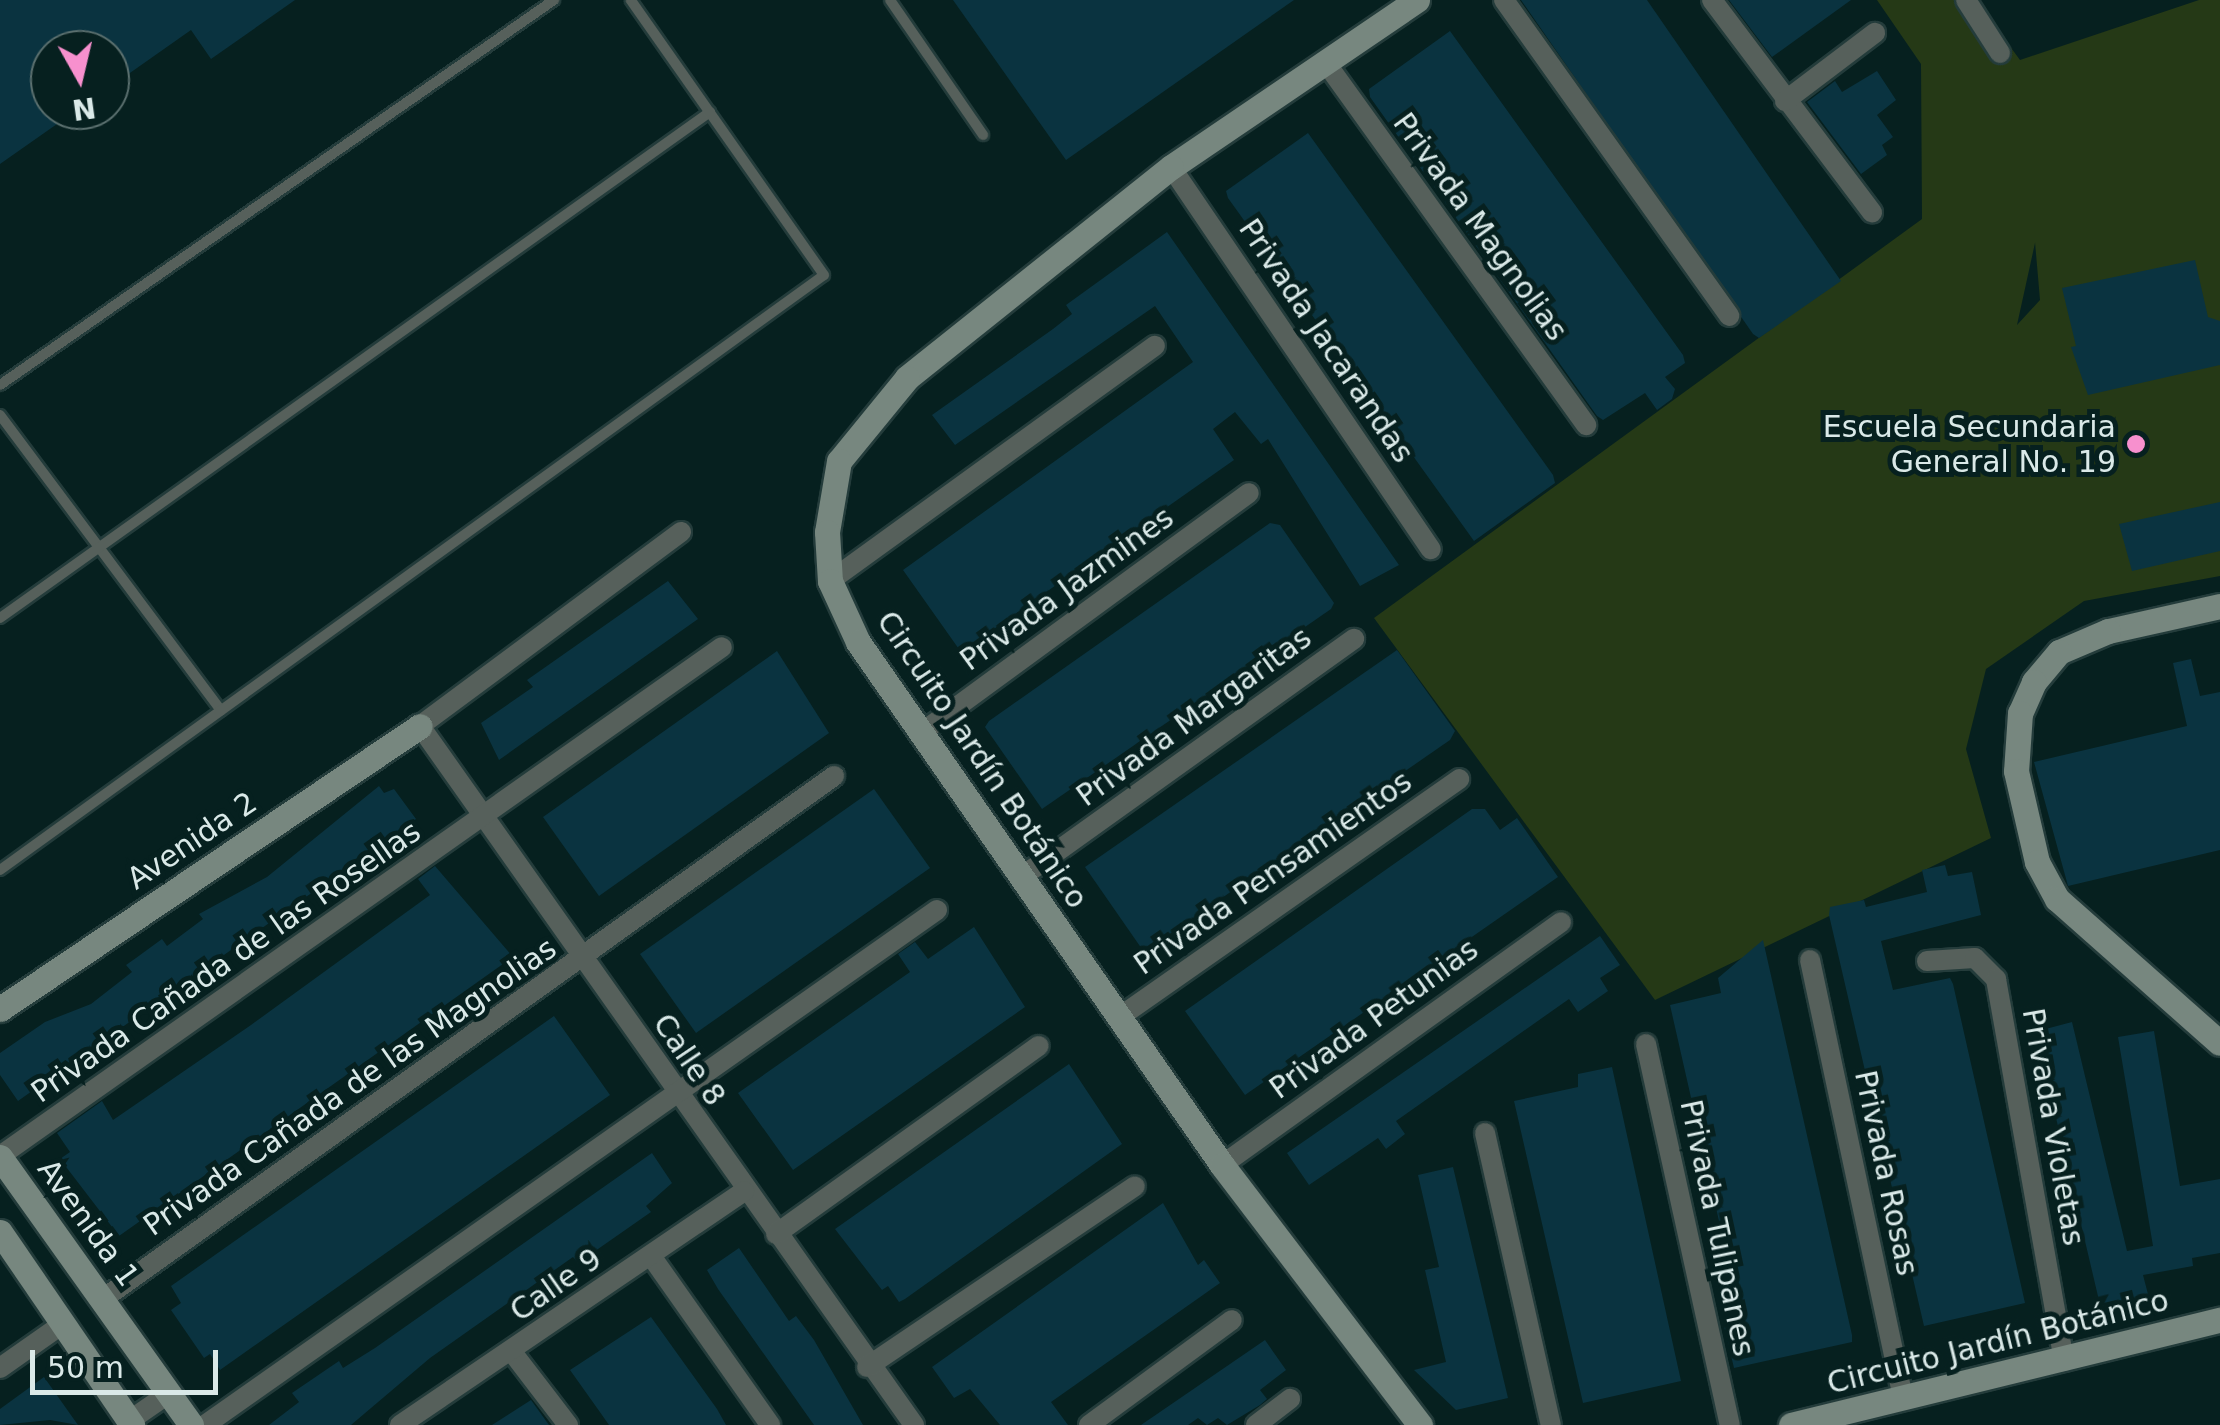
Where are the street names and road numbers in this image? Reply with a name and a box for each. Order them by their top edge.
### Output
street label: Privada Magnolias [1385,106,1575,348]
street label: Privada Jacarandas [1231,212,1421,470]
street label: Privada Jazmines [953,500,1181,678]
street label: Circuito Jardín Botánico [869,605,1095,915]
street label: Privada Margaritas [1070,620,1318,814]
street label: Privada Pensamientos [1127,763,1419,983]
street label: Avenida 2 [120,785,264,897]
street label: Privada Cañada de las Rosellas [25,813,427,1111]
street label: Privada Cañada de las Magnolias [137,930,563,1244]
street label: Privada Petunias [1263,931,1485,1107]
street label: Privada Violetas [2014,1005,2092,1249]
street label: Calle 8 [645,1007,733,1113]
street label: Privada Rosas [1847,1067,1925,1279]
street label: Privada Tulipanes [1672,1096,1762,1360]
street label: Avenida 1 [30,1152,146,1294]
street label: Calle 9 [503,1241,609,1329]
street label: Circuito Jardín Botánico [1824,1282,2172,1402]

